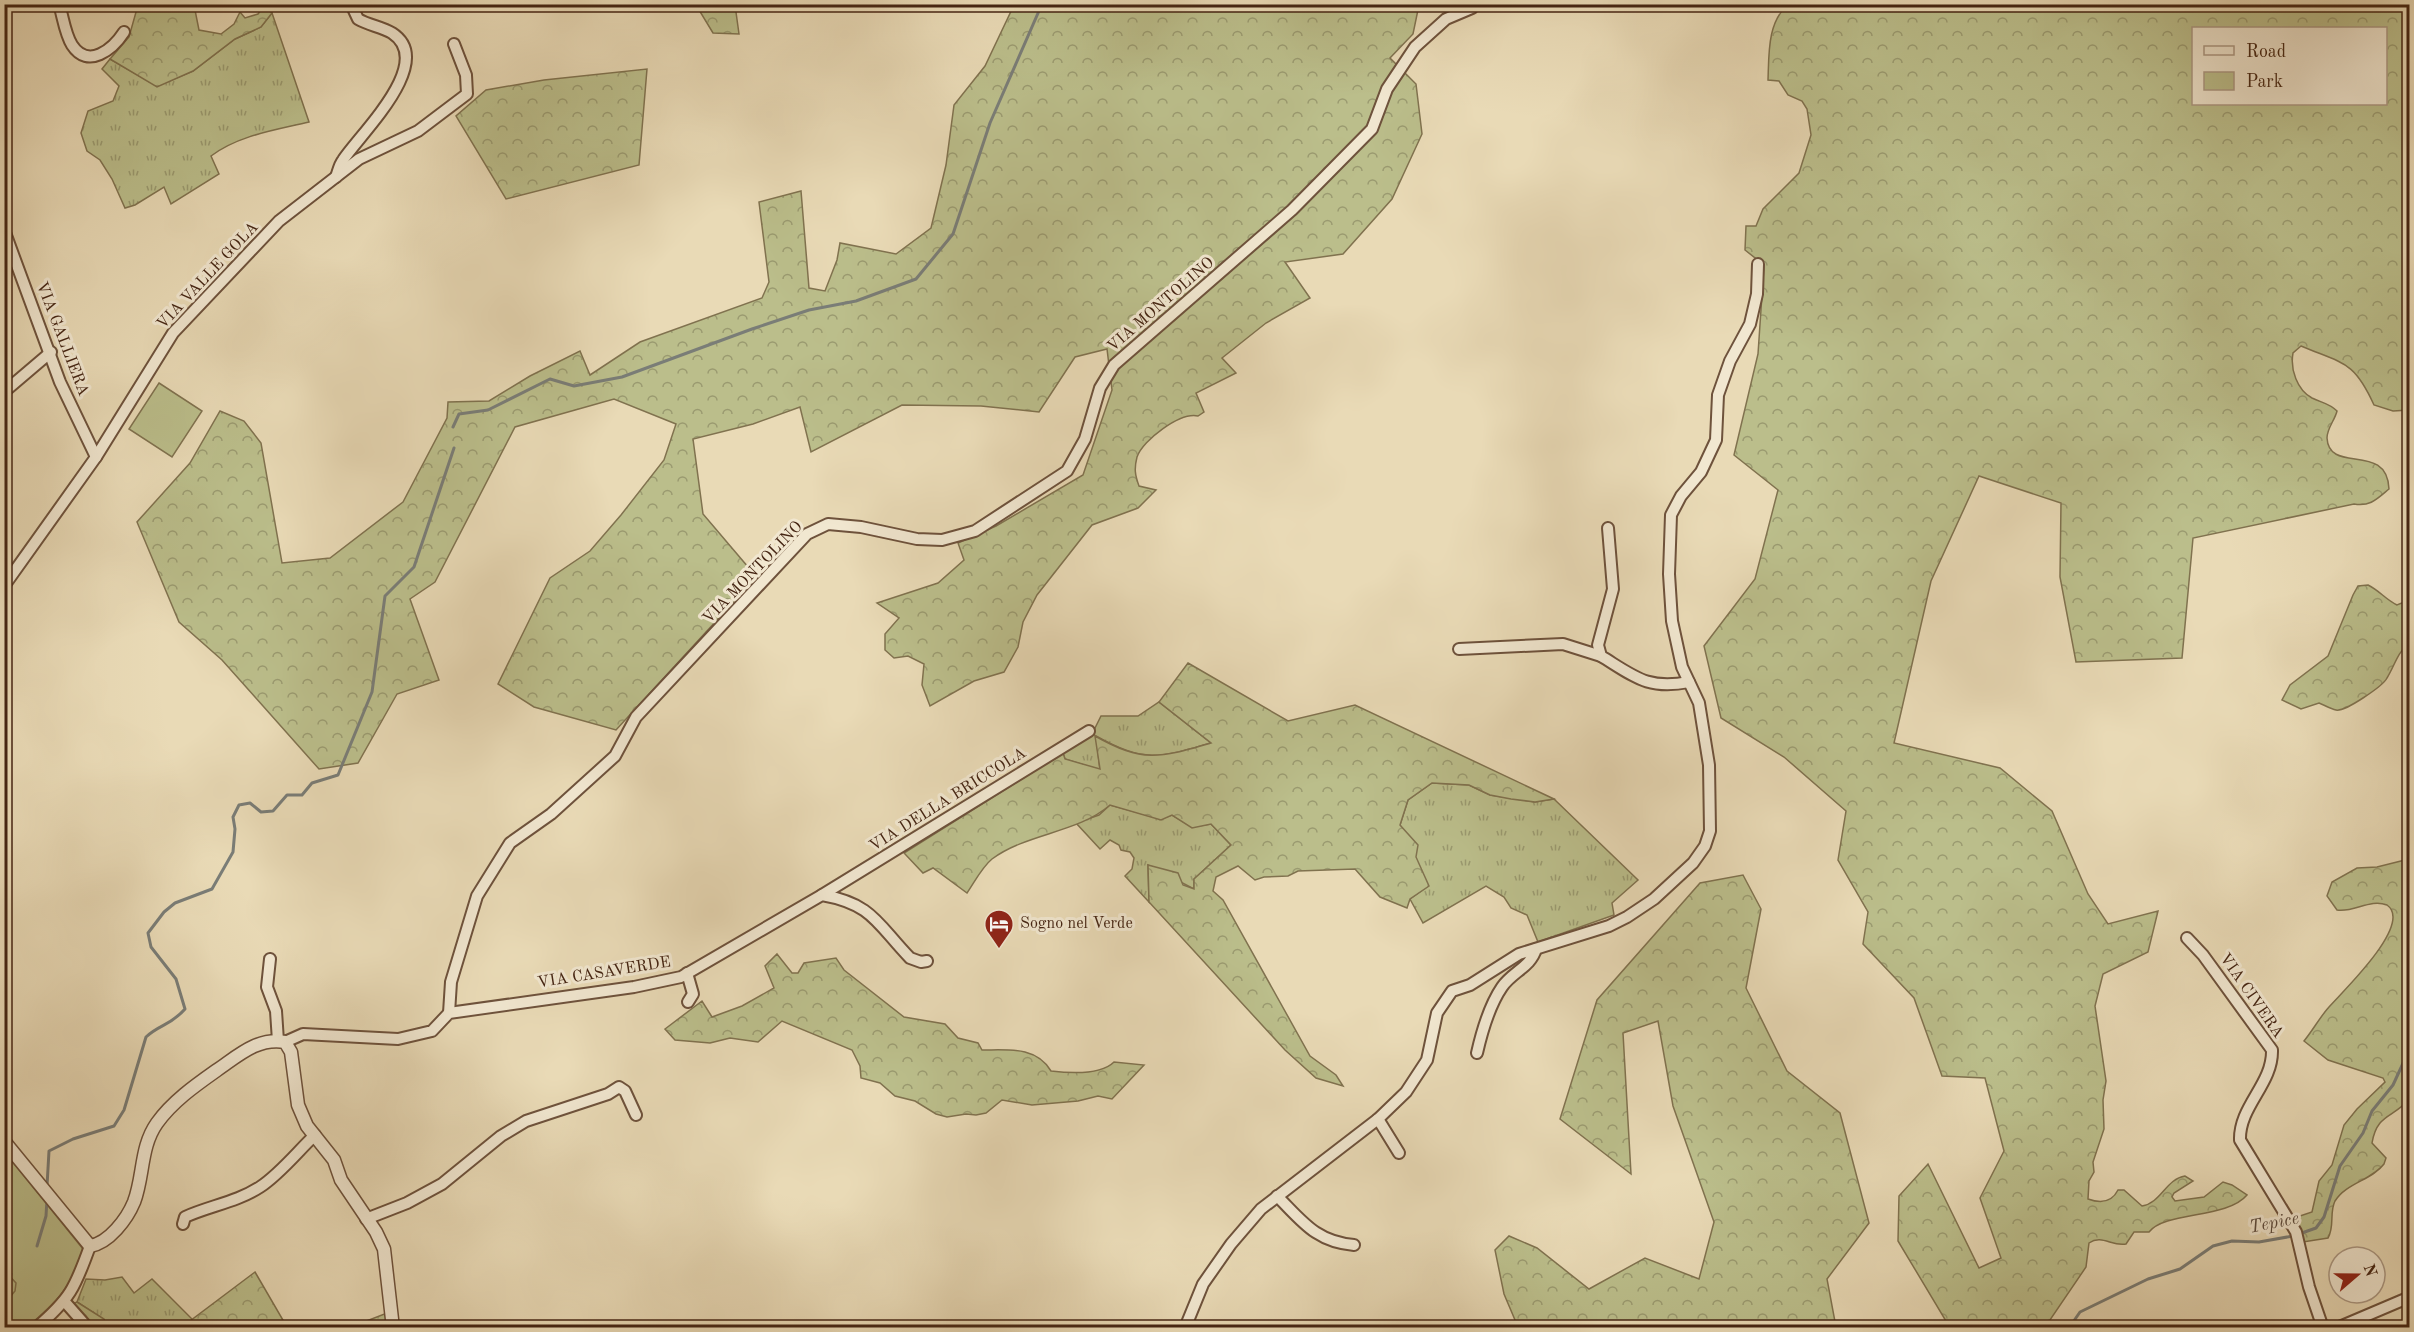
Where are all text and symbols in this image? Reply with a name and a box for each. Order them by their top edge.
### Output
legend [2192,27,2387,105]
text: Road [2246,43,2286,61]
text: Park [2246,73,2283,91]
street label: VIA VALLE GOLA [154,219,262,333]
street label: VIA MONTOLINO [1105,255,1217,355]
street label: VIA GALLIERA [33,280,91,398]
street label: VIA MONTOLINO [700,519,806,627]
street label: VIA DELLA BRICCOLA [867,745,1029,855]
hotel icon: Sogno nel Verde [983,908,1015,950]
place label: Sogno nel Verde [1020,916,1133,932]
street label: VIA CIVERA [2216,951,2286,1041]
street label: VIA CASAVERDE [536,955,672,991]
water label: Tepice [2247,1209,2301,1237]
north arrow [2327,1245,2387,1305]
text: N [2360,1262,2379,1280]

